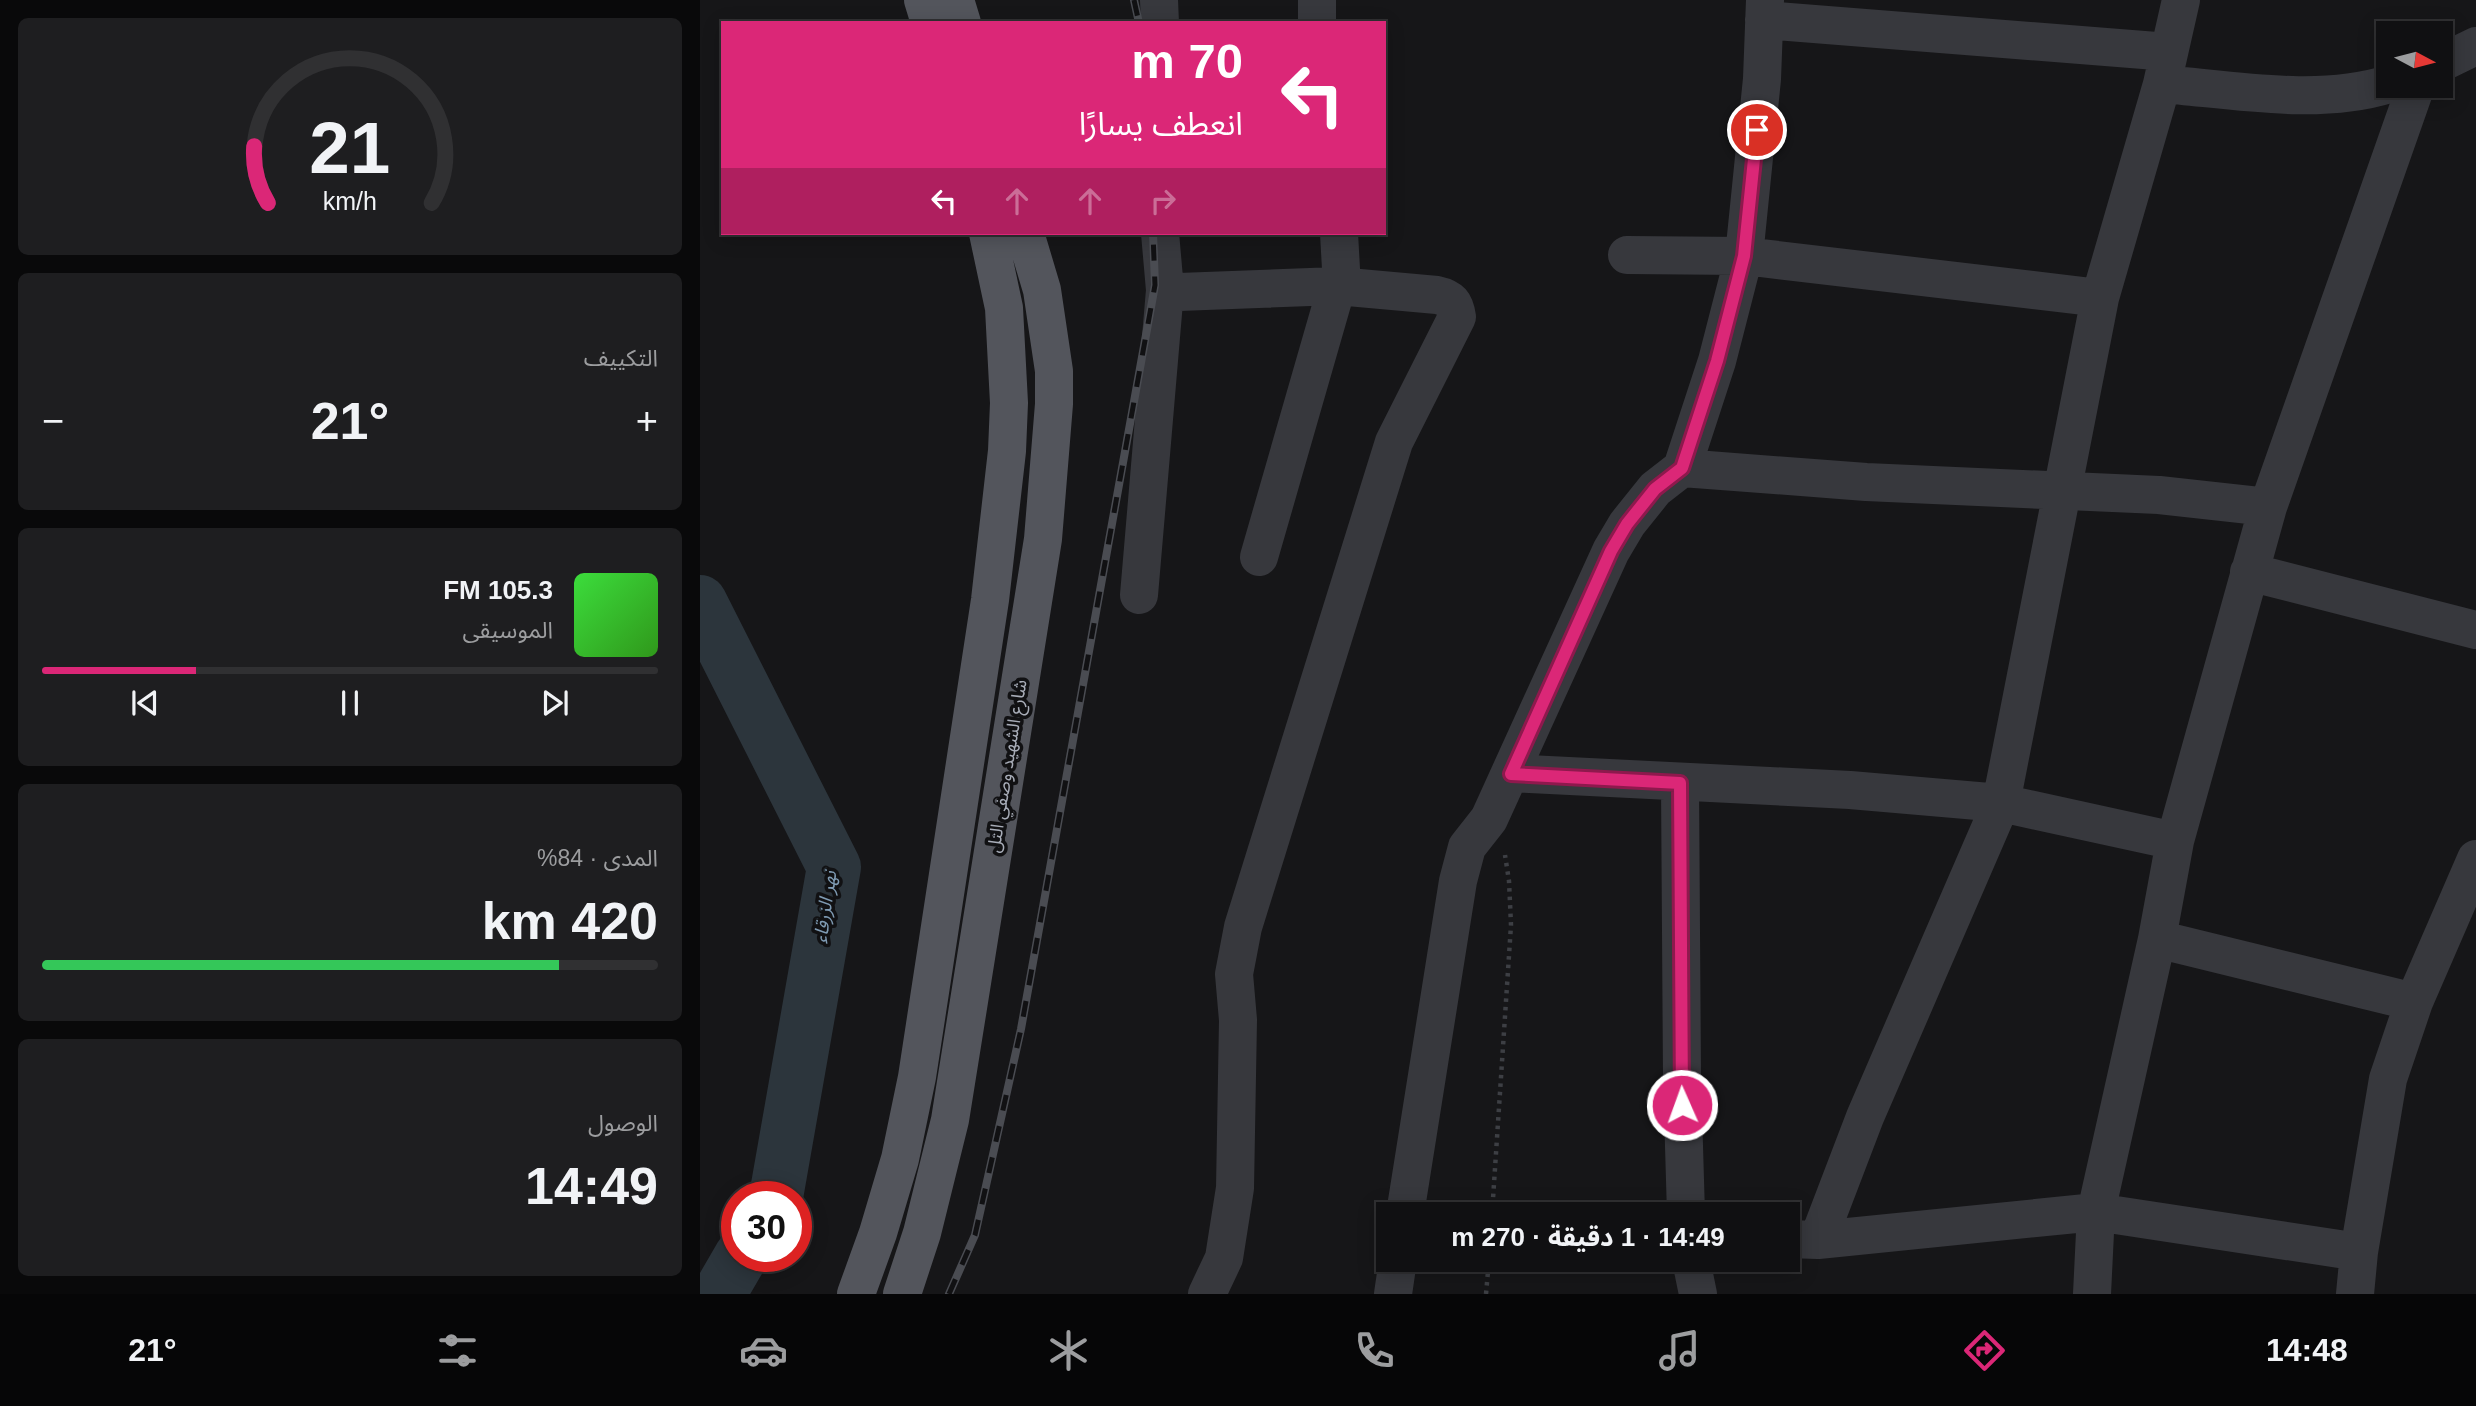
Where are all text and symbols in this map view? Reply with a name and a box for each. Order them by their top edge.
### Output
north arrow [2376,21,2454,98]
map controls [2376,21,2453,98]
text: 70 m [1131,34,1243,88]
icon: left [1267,49,1358,140]
pin [1727,100,1787,160]
text: انعطف يسارًا [1079,106,1243,142]
text: 21 [310,107,390,188]
icon: arrive [1738,111,1776,149]
icon: left [925,182,963,220]
icon: ahead [998,182,1036,220]
icon: ahead [1071,182,1109,220]
icon: right [1144,182,1182,220]
text: km/h [323,186,377,214]
text: التكييف [584,345,658,371]
text: 21° [311,392,389,450]
text: − [42,400,64,442]
text: + [636,400,658,442]
text: 105.3 FM [443,575,553,605]
text: الموسيقى [462,617,553,643]
street label: شارع الشهيد وصفي التل [983,678,1035,855]
icon: previous [126,684,164,722]
icon: pause [331,684,369,722]
icon: next [536,684,574,722]
text: المدى · 84% [537,845,658,871]
water label: نهر الزرقاء [810,868,842,945]
text: 420 km [482,892,658,950]
position arrow [1645,1068,1719,1142]
text: الوصول [588,1110,658,1136]
text: 14:49 [525,1157,658,1215]
speed limit sign: 30 [721,1181,812,1272]
text: 14:49 · 1 دقيقة · 270 m [1451,1222,1725,1252]
icon: filters [433,1326,482,1375]
icon: car [739,1326,788,1375]
icon: climate [1044,1326,1093,1375]
icon: phone [1350,1326,1399,1375]
icon: music [1655,1326,1704,1375]
icon: directions [1960,1326,2009,1375]
text: 21° [128,1332,177,1368]
text: 14:48 [2266,1332,2348,1368]

